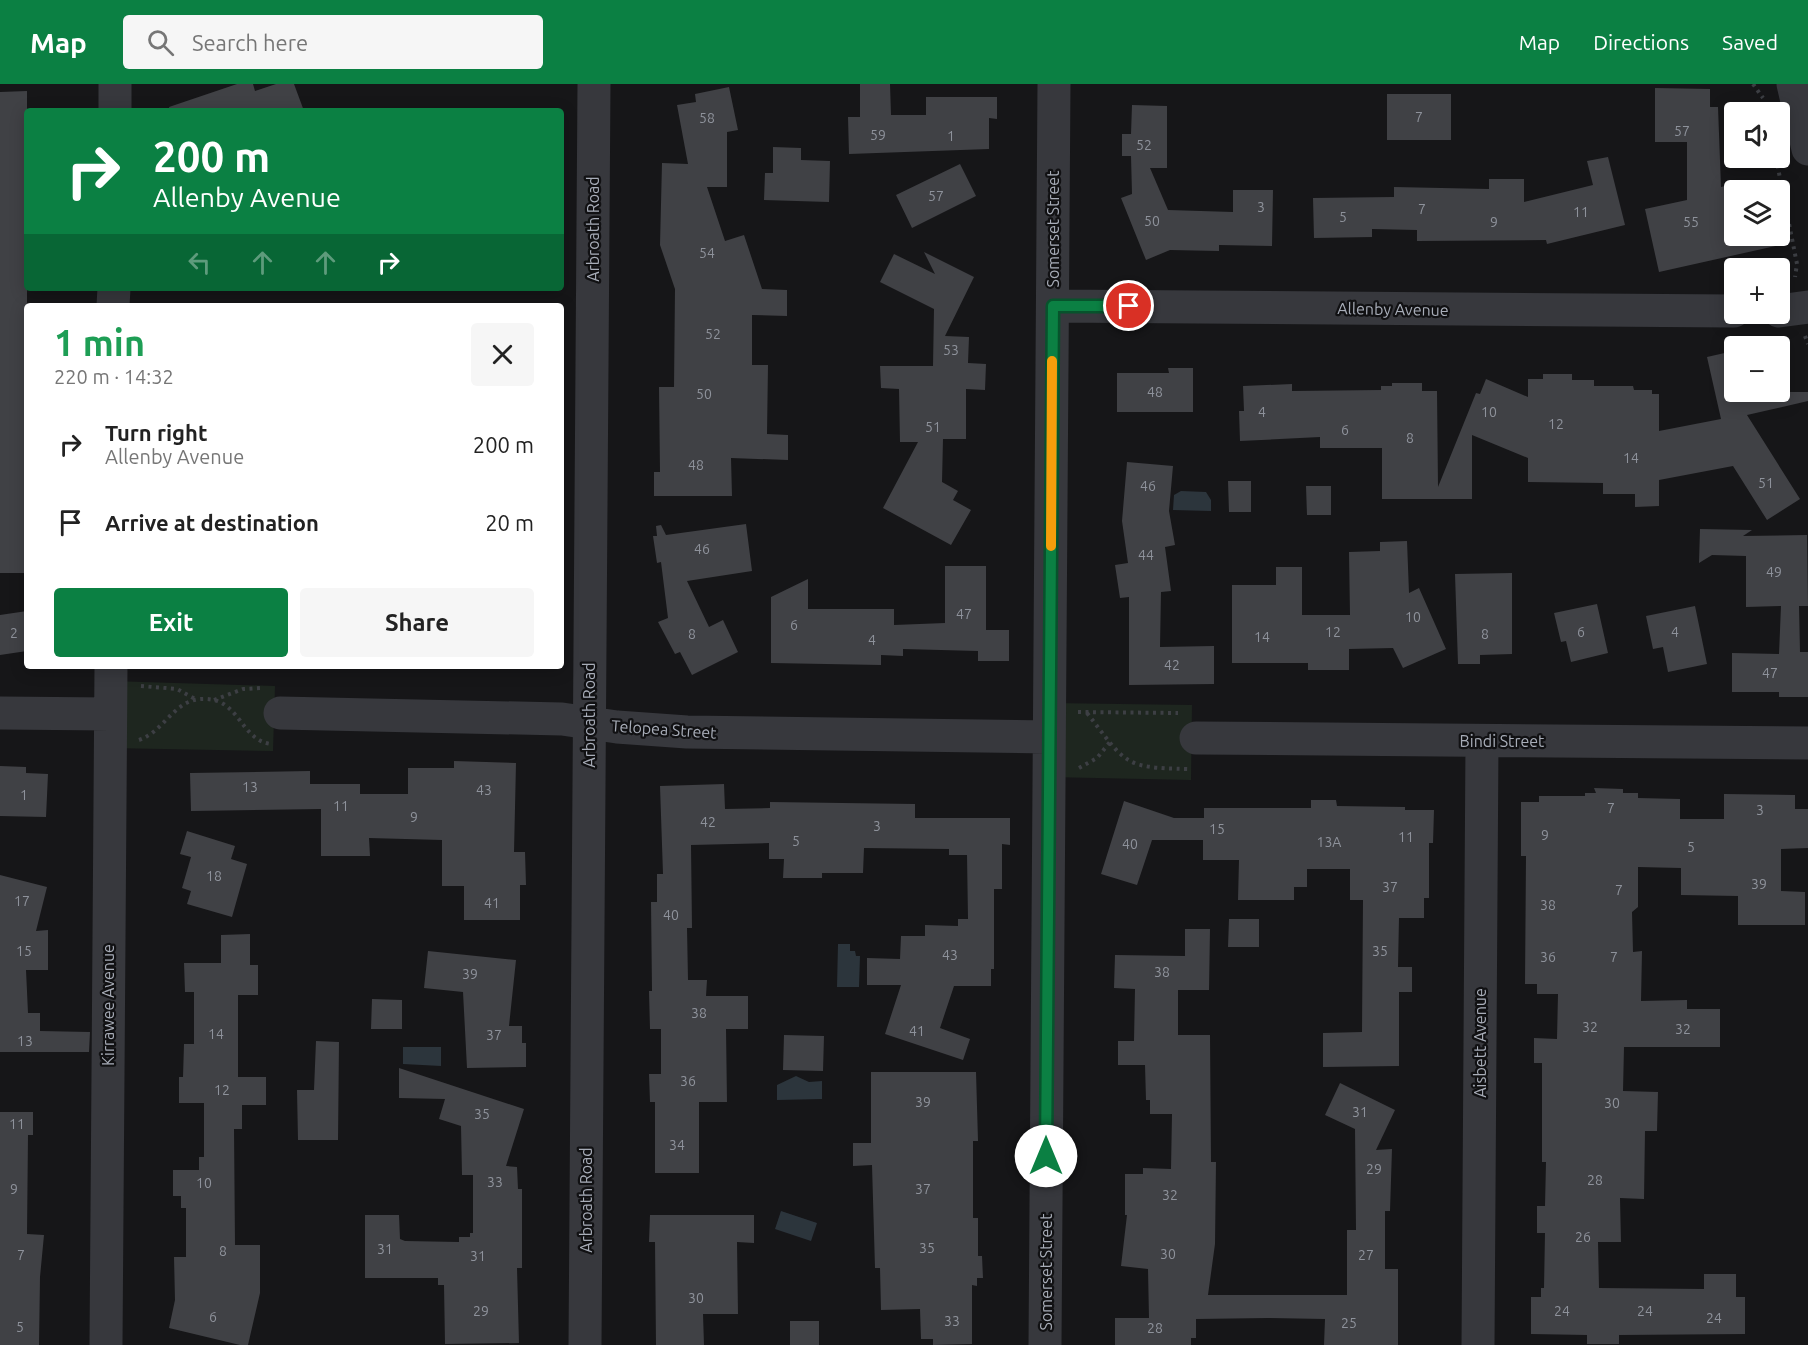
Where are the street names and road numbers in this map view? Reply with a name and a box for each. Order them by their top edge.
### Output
street label: Somerset Street [1044,170,1062,287]
street label: Arbroath Road [584,176,602,282]
street label: Allenby Avenue [1337,299,1449,319]
street label: Arbroath Road [580,662,598,768]
street label: Telopea Street [611,716,718,742]
street label: Bindi Street [1460,732,1545,750]
street label: Kirrawee Avenue [99,944,117,1066]
street label: Aisbett Avenue [1471,988,1489,1098]
street label: Arbroath Road [577,1147,595,1253]
street label: Somerset Street [1037,1213,1055,1330]

